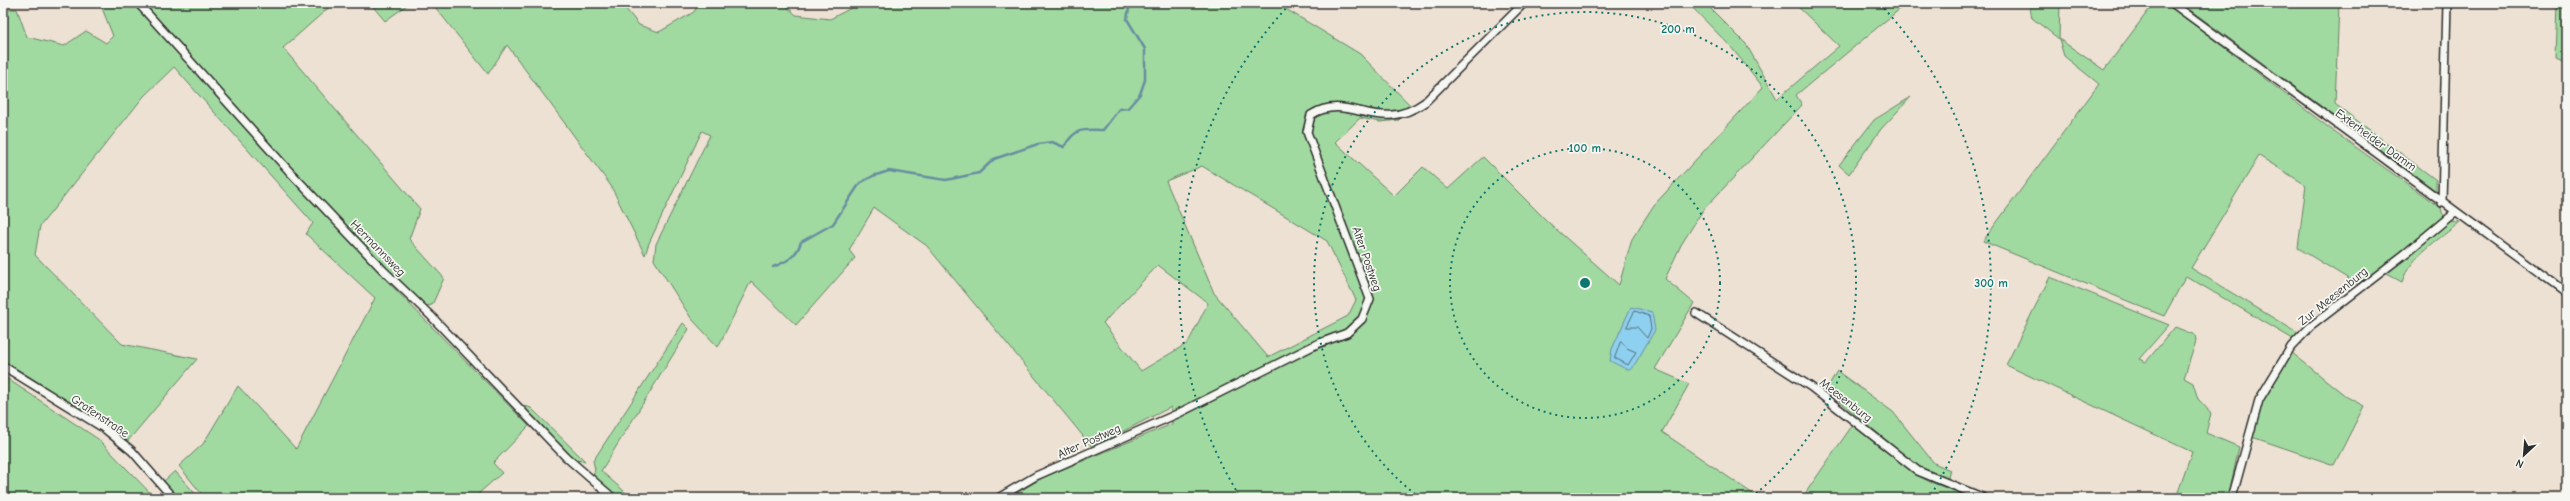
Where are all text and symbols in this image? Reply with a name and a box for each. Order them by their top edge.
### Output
text: 200 m [1661,22,1695,36]
street label: Exterheider Damm [2333,106,2419,174]
text: 100 m [1569,141,1601,155]
street label: Hermannsweg [348,217,408,279]
street label: Alter Postweg [1349,225,1385,293]
street label: Zur Meesenburg [2296,264,2370,328]
centre of rings [1578,276,1592,290]
text: 300 m [1974,276,2008,290]
street label: Meesenburg [1817,375,1875,425]
street label: Grafenstraße [68,392,132,440]
street label: Alter Postweg [1055,421,1123,461]
north arrow [2504,435,2544,475]
text: N [2514,456,2526,471]

